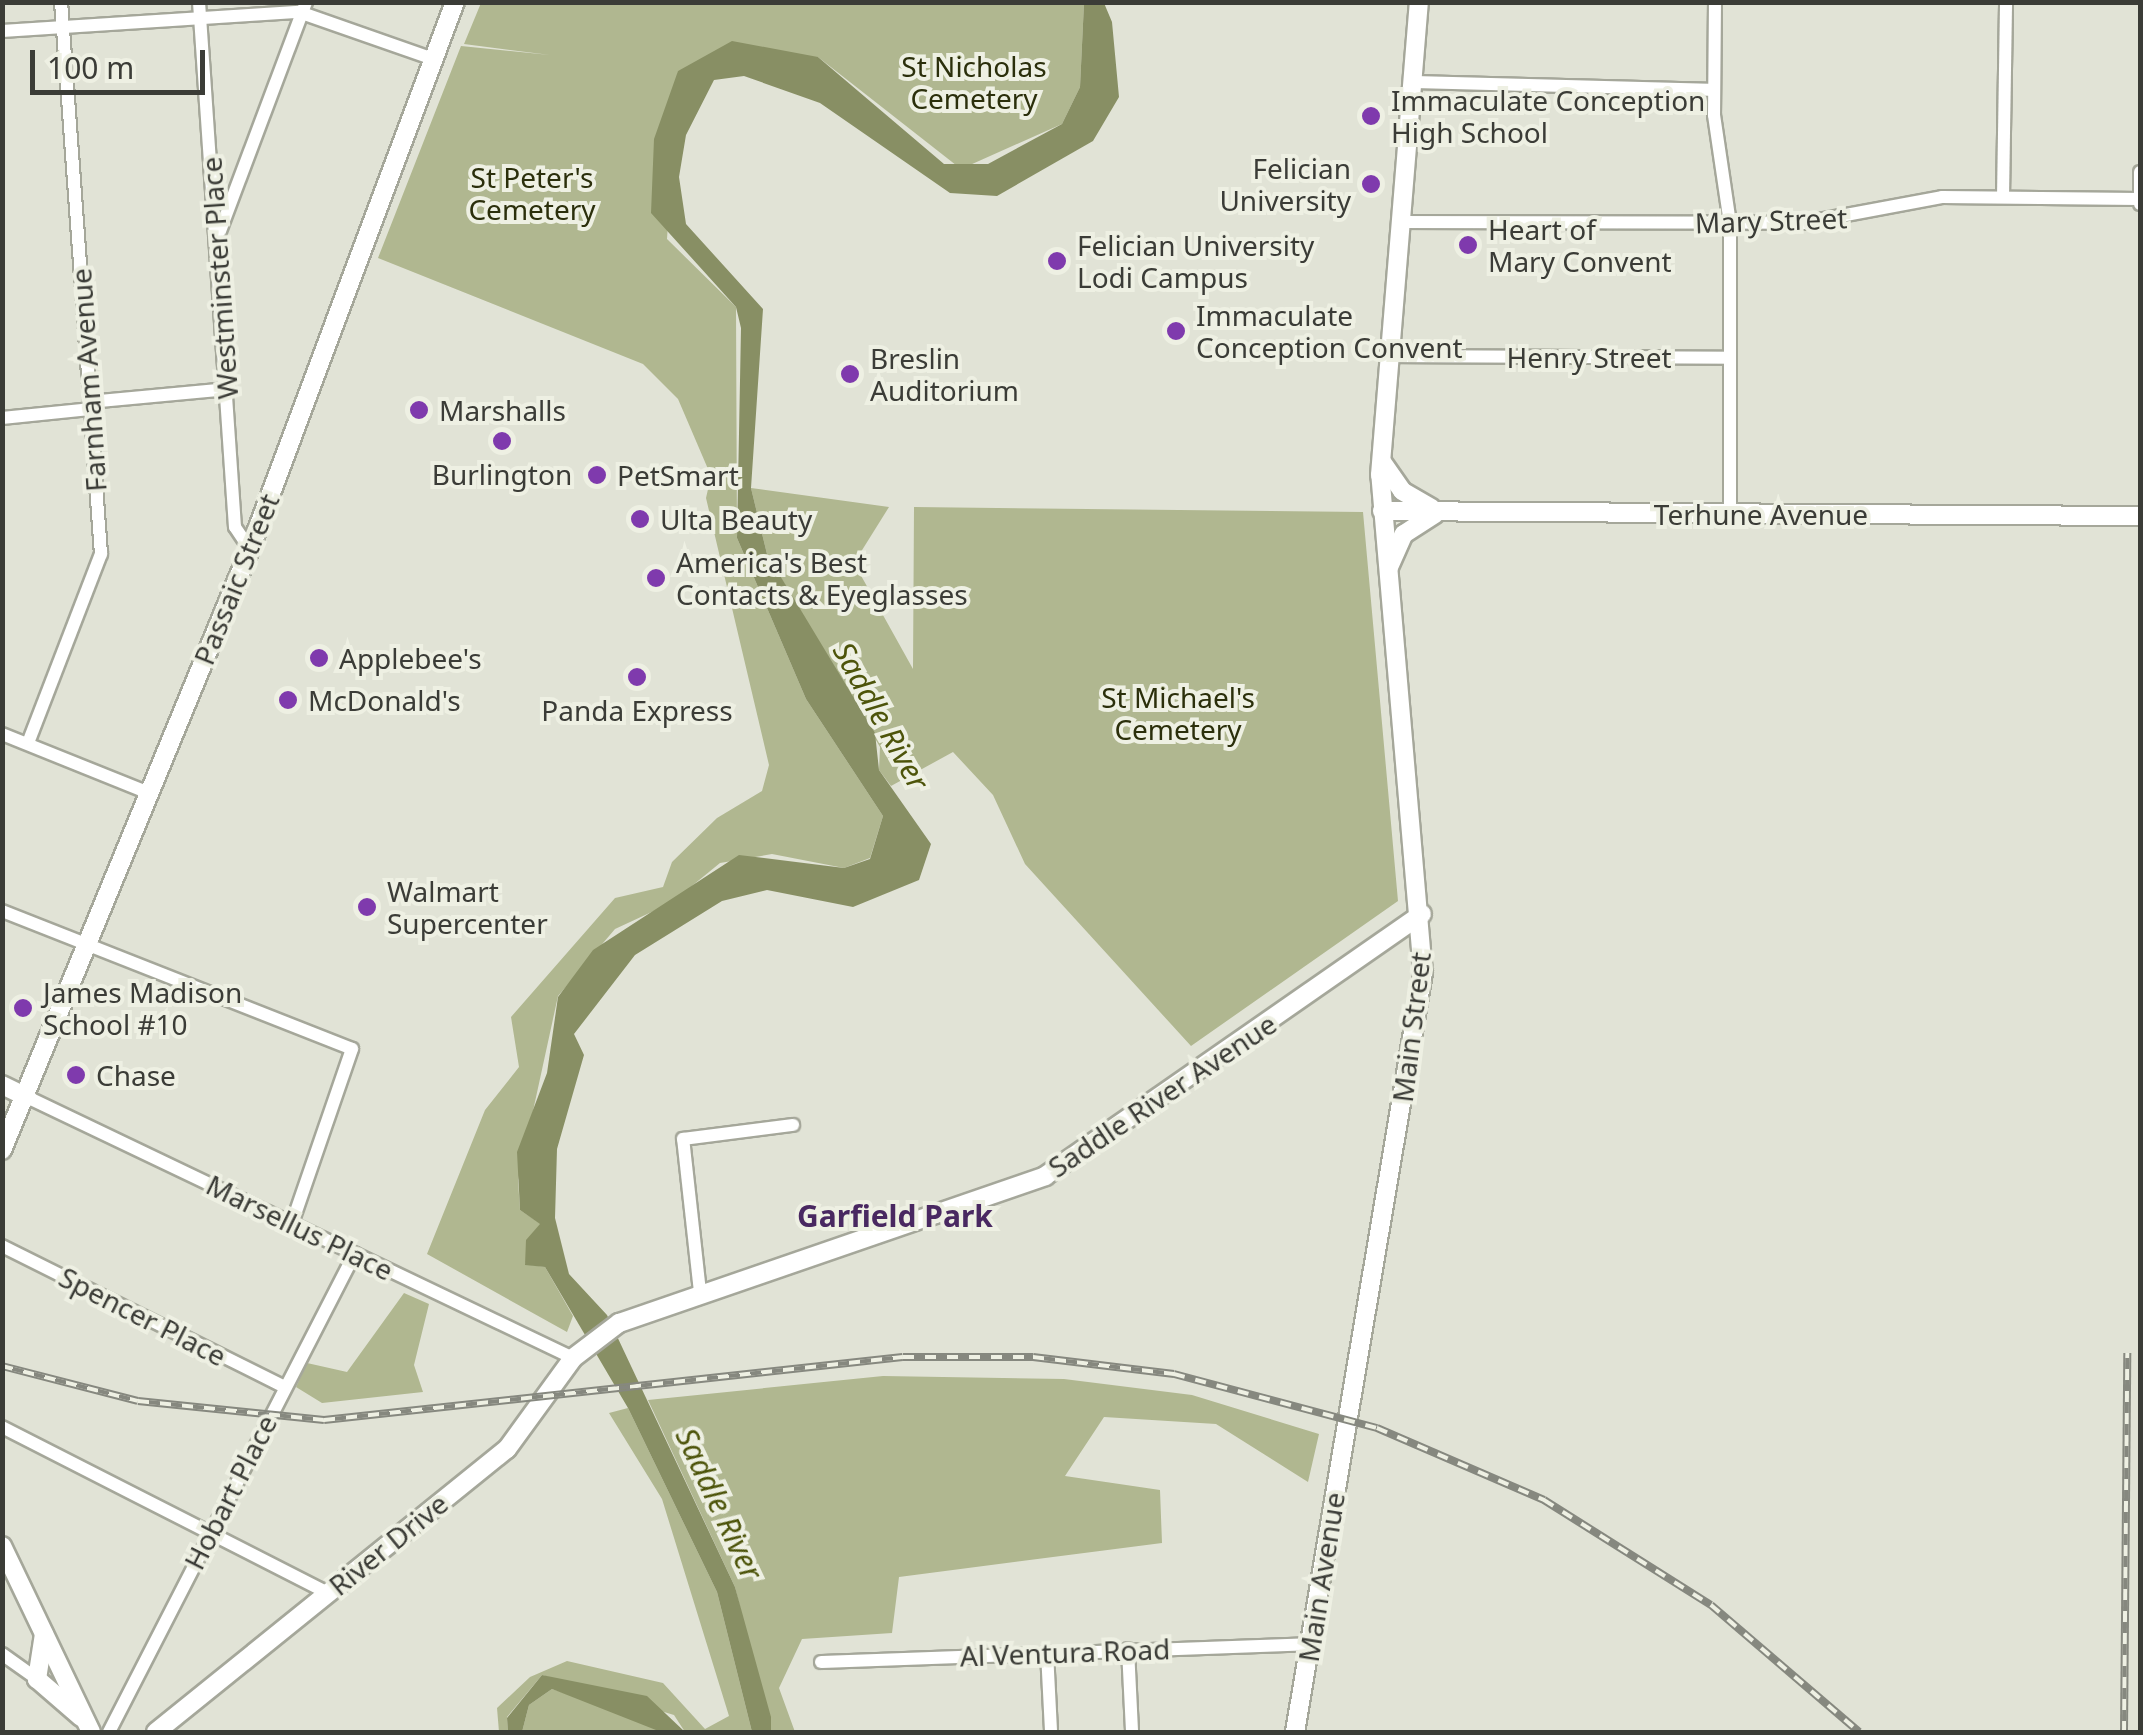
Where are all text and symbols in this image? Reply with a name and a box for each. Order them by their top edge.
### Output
scale bar [35,30,210,92]
text: 100 m [47,47,134,88]
park label: St Nicholas Cemetery [901,49,1047,115]
place label: Immaculate Conception High School [1391,83,1705,149]
marker: Immaculate Conception High School [1360,105,1382,127]
place label: Felician University [1219,151,1351,217]
street label: Westminster Place [194,156,244,400]
park label: St Peter's Cemetery [468,160,596,226]
marker: Felician University [1360,173,1382,195]
street label: Mary Street [1694,201,1848,239]
place label: Heart of Mary Convent [1488,212,1672,278]
place label: Felician University Lodi Campus [1077,228,1314,294]
marker: Heart of Mary Convent [1457,234,1479,256]
marker: Felician University Lodi Campus [1046,250,1068,272]
street label: Farnham Avenue [63,267,113,493]
place label: Immaculate Conception Convent [1196,298,1463,364]
marker: Immaculate Conception Convent [1165,320,1187,342]
street label: Henry Street [1506,340,1672,374]
place label: Breslin Auditorium [870,341,1019,407]
marker: Breslin Auditorium [839,363,861,385]
place label: Marshalls [439,393,566,427]
marker: Marshalls [408,399,430,421]
marker: Burlington [491,430,513,452]
place label: Burlington [432,457,572,491]
place label: PetSmart [617,458,739,492]
marker: PetSmart [586,464,608,486]
street label: Passaic Street [186,489,286,669]
street label: Terhune Avenue [1654,497,1868,531]
place label: Ulta Beauty [660,502,812,536]
marker: Ulta Beauty [629,508,651,530]
place label: America's Best Contacts & Eyeglasses [676,545,968,611]
marker: America's Best Contacts & Eyeglasses [645,567,667,589]
water label: Saddle River [826,636,936,796]
place label: Applebee's [339,641,482,675]
marker: Applebee's [308,647,330,669]
marker: Panda Express [626,666,648,688]
park label: St Michael's Cemetery [1101,680,1255,746]
place label: McDonald's [308,683,461,717]
marker: McDonald's [277,689,299,711]
place label: Panda Express [541,693,733,727]
place label: Walmart Supercenter [387,874,548,940]
marker: Walmart Supercenter [356,896,378,918]
street label: Main Street [1385,950,1437,1104]
place label: James Madison School #10 [43,975,242,1041]
marker: James Madison School #10 [12,997,34,1019]
street label: Saddle River Avenue [1042,1006,1282,1184]
place label: Chase [96,1058,176,1092]
marker: Chase [65,1064,87,1086]
street label: Marsellus Place [201,1167,399,1287]
district label: Garfield Park [797,1198,993,1234]
street label: Spencer Place [54,1260,232,1372]
street label: Hobart Place [177,1409,283,1575]
water label: Saddle River [668,1422,770,1586]
street label: River Drive [322,1486,454,1602]
street label: Main Avenue [1291,1490,1351,1664]
street label: Al Ventura Road [959,1632,1171,1672]

